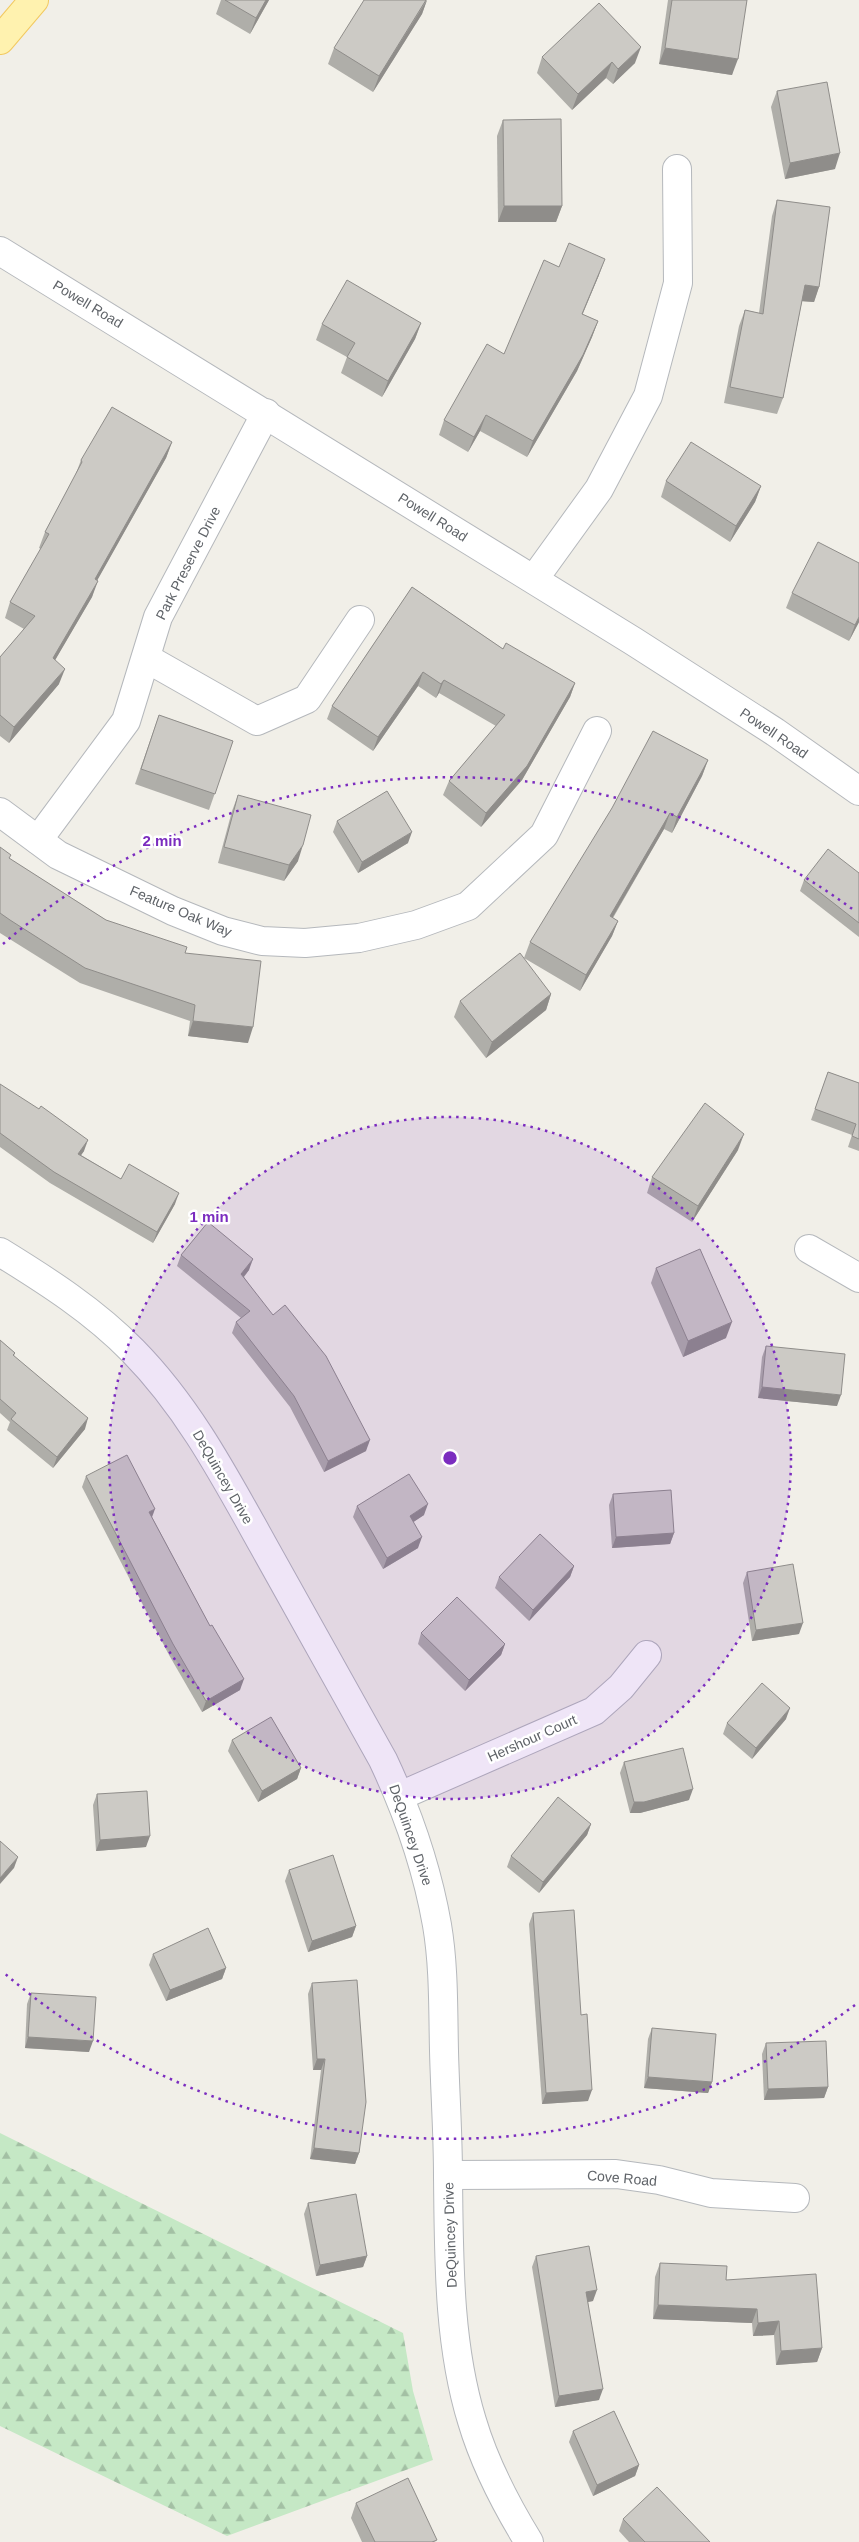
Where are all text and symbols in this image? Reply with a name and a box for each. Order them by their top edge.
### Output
street label: Powell Road [50,277,126,331]
street label: Powell Road [395,489,471,545]
street label: Park Preserve Drive [152,503,224,622]
street label: Powell Road [737,704,811,762]
text: 2 min [142,832,182,849]
street label: Feature Oak Way [128,882,234,940]
text: 1 min [189,1208,229,1225]
street label: DeQuincey Drive [190,1427,256,1527]
centre of rings [441,1449,459,1467]
street label: Hershour Court [485,1711,579,1765]
street label: DeQuincey Drive [386,1782,436,1888]
street label: Cove Road [586,2167,658,2189]
street label: DeQuincey Drive [440,2182,460,2288]

